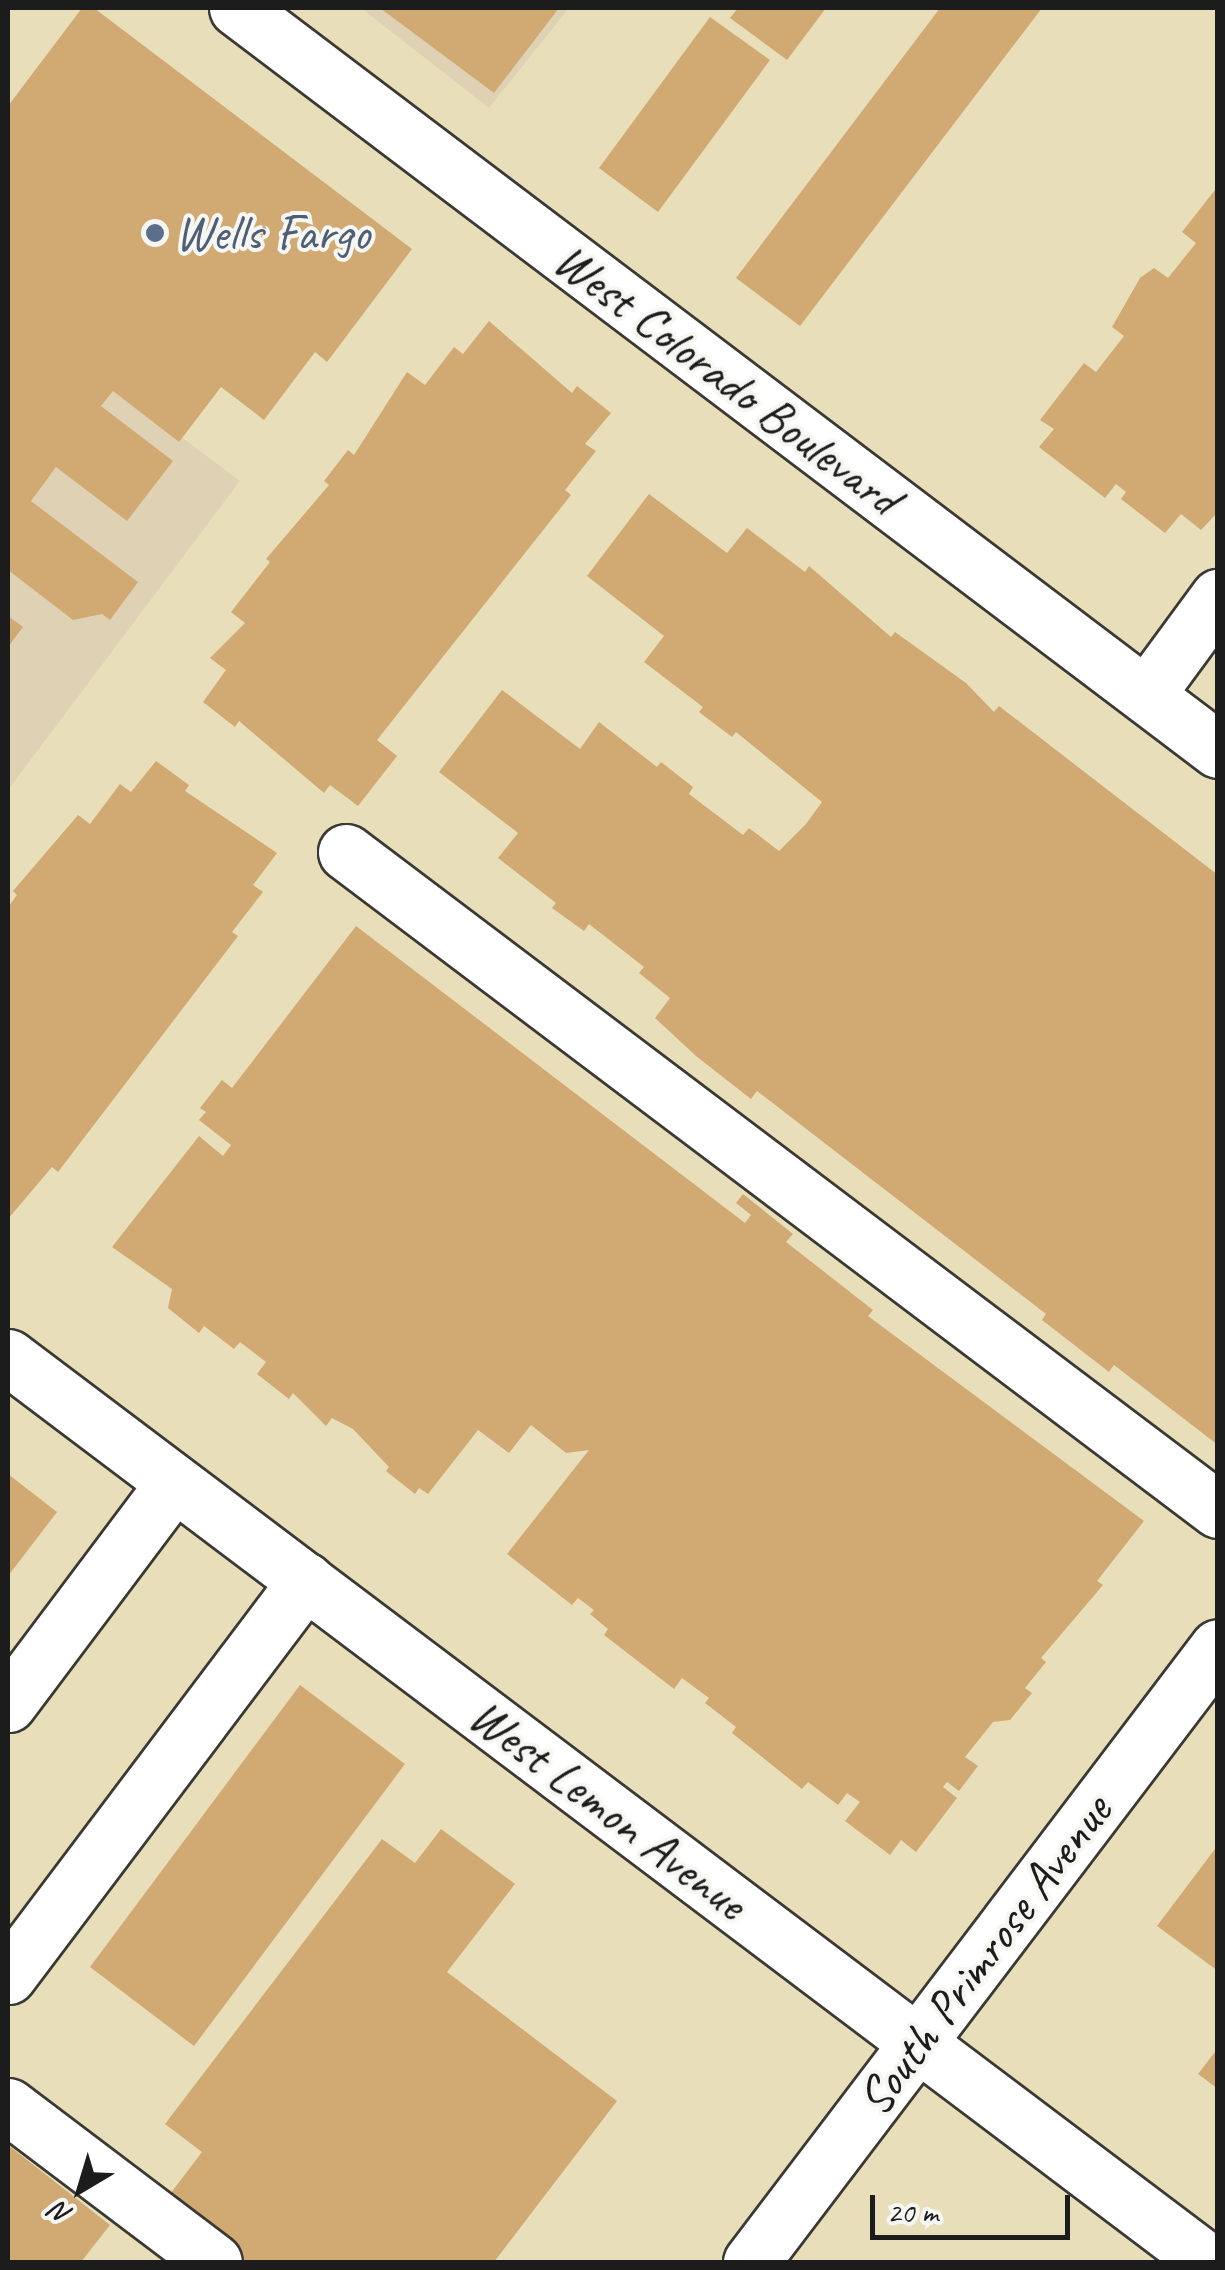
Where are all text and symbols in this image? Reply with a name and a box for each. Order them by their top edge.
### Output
place label: Wells Fargo [175,203,371,263]
marker: Wells Fargo [144,222,166,244]
street label: West Colorado Boulevard [543,230,911,528]
street label: West Lemon Avenue [458,1685,758,1933]
street label: South Primrose Avenue [843,1782,1125,2128]
north arrow [30,2140,130,2240]
scale bar [875,2175,1075,2237]
text: 20 m [887,2193,938,2231]
text: N [44,2195,79,2233]

